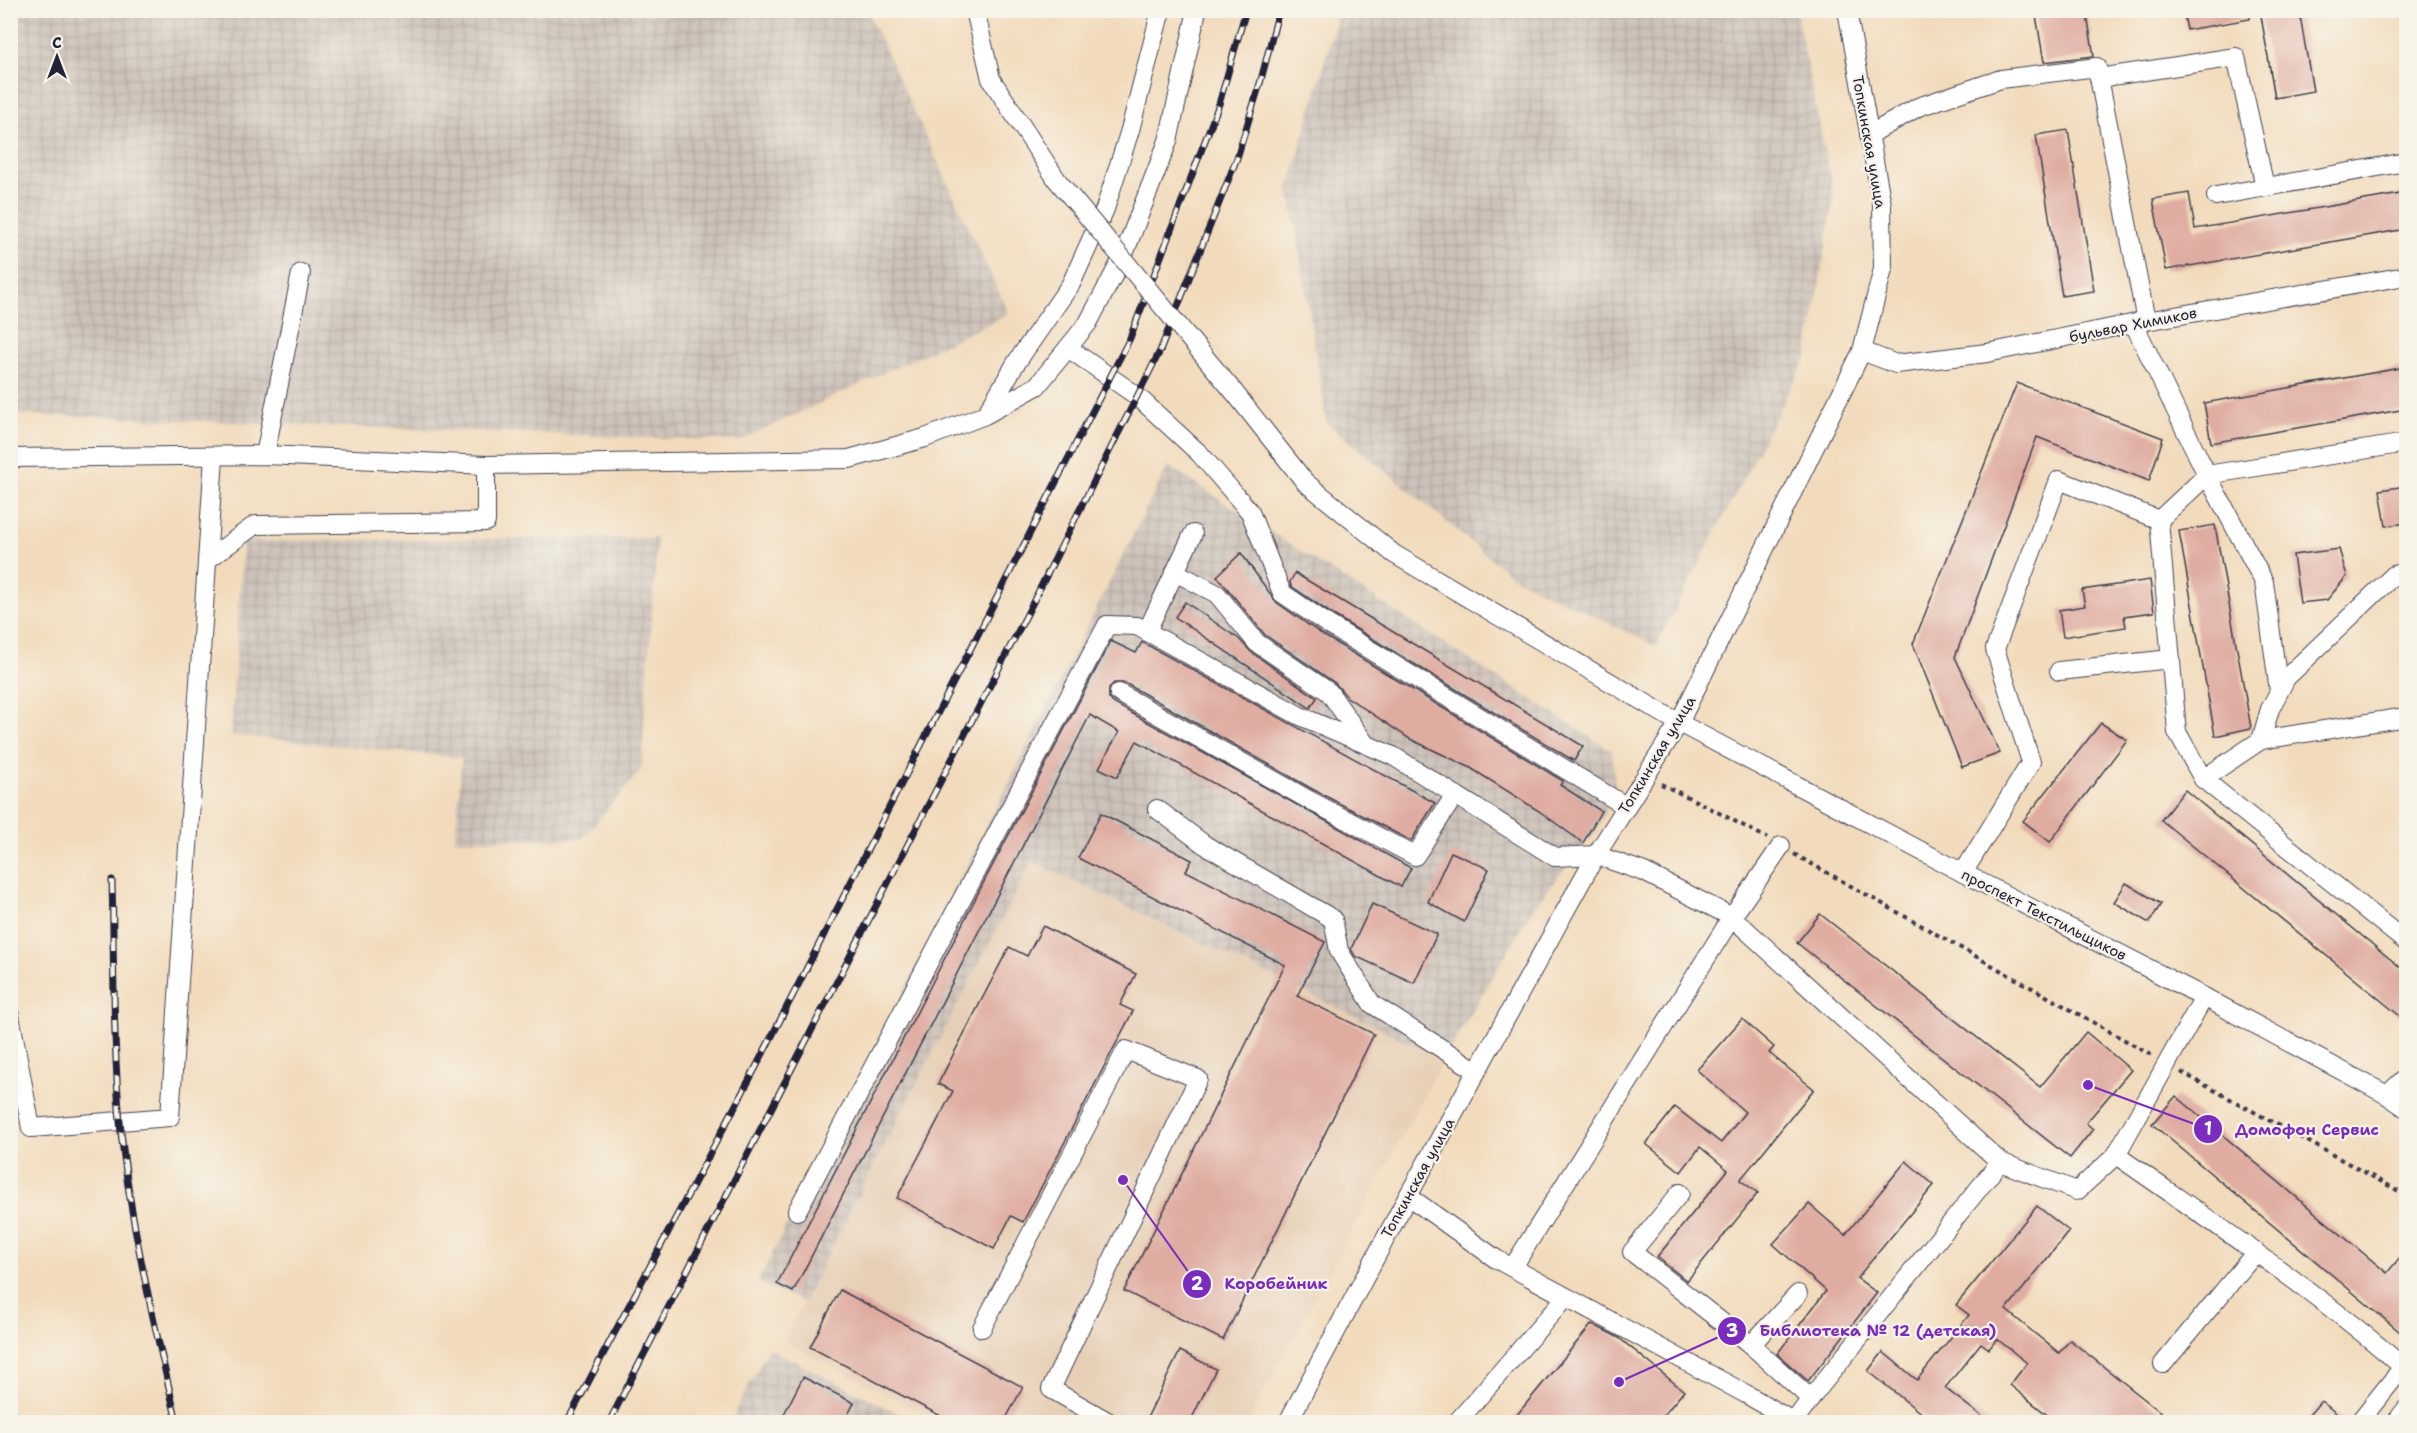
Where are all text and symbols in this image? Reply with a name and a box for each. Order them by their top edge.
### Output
north arrow [27,27,87,87]
text: С [52,32,62,53]
street label: Топкинская улица [1847,74,1891,211]
street label: бульвар Химиков [2067,303,2199,347]
street label: Топкинская улица [1614,692,1701,818]
street label: проспект Текстильщиков [1958,865,2130,965]
callout: Домофон Сервис [2193,1112,2391,1146]
street label: Топкинская улица [1377,1114,1460,1242]
text: 1 [2204,1117,2212,1141]
text: Домофон Сервис [2235,1119,2379,1140]
callout: Коробейник [1182,1267,1339,1301]
text: 2 [1191,1272,1204,1296]
text: Коробейник [1224,1273,1328,1294]
callout: Библиотека № 12 (детская) [1717,1314,2008,1348]
text: 3 [1726,1319,1738,1343]
text: Библиотека № 12 (детская) [1760,1320,1996,1341]

